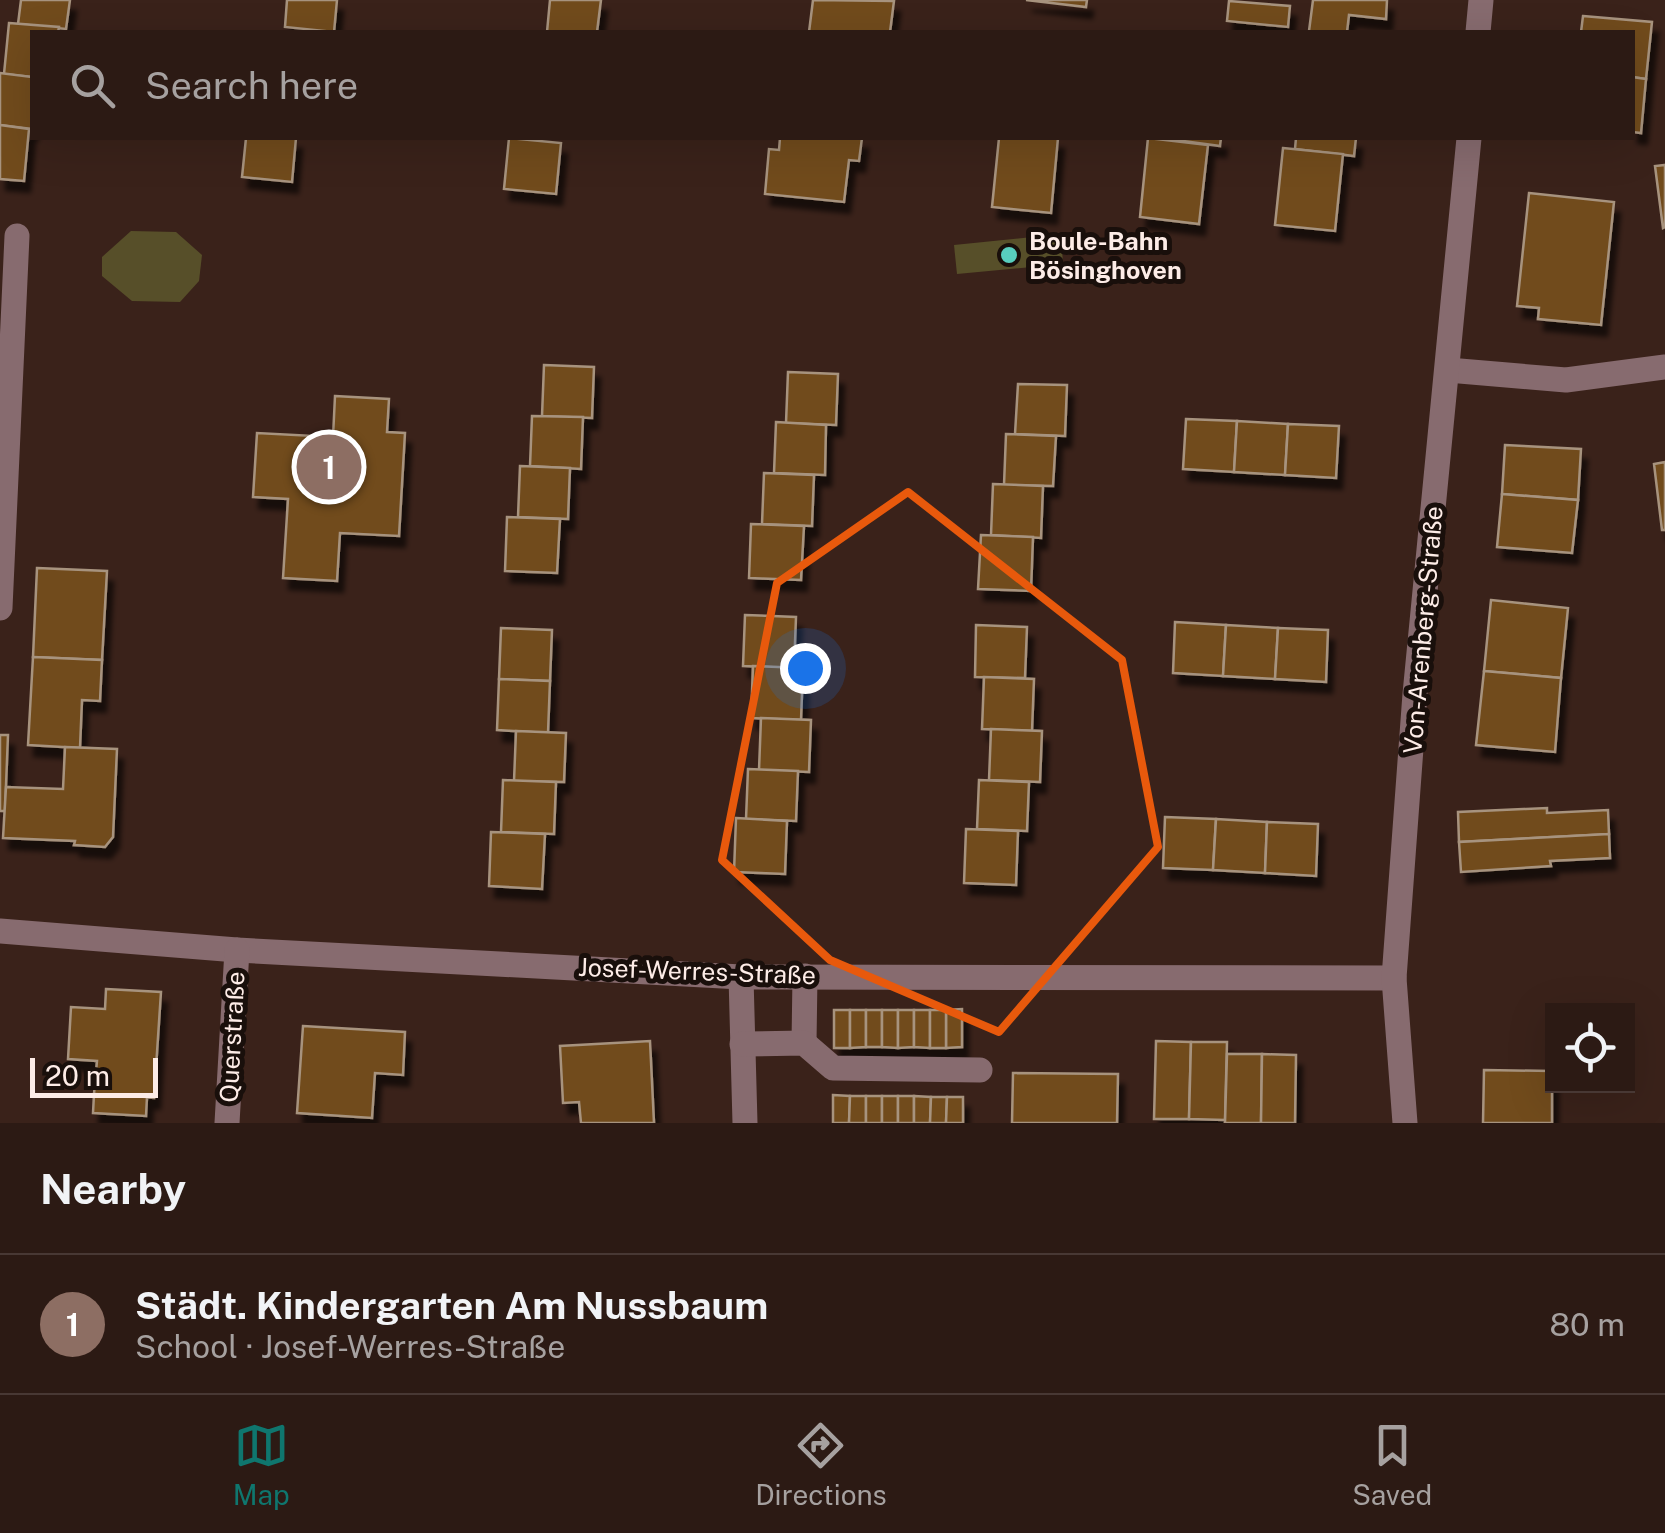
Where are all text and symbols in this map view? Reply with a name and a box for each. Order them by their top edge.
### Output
search box [30,30,1635,140]
icon: search [65,58,120,113]
text: Search here [145,63,358,108]
place label: Boule-Bahn Bösinghoven [1029,226,1182,285]
marker: Boule-Bahn Bösinghoven [998,244,1020,266]
pin: 1 [296,430,362,504]
street label: Von-Arenberg-Straße [1397,505,1449,755]
your location [780,643,831,694]
street label: Josef-Werres-Straße [578,952,816,990]
street label: Querstraße [214,971,250,1103]
map controls [1545,1003,1635,1093]
button: locate [1545,1003,1635,1093]
scale bar [30,1053,158,1098]
text: 20 m [45,1059,110,1092]
text: Nearby [40,1164,186,1213]
text: Städt. Kindergarten Am Nussbaum [135,1283,768,1328]
text: 1 [66,1306,79,1343]
text: 80 m [1549,1306,1625,1343]
text: School · Josef-Werres-Straße [135,1328,565,1365]
tab: Map [233,1418,290,1511]
tab: Directions [755,1418,887,1511]
tab: Saved [1352,1418,1432,1511]

